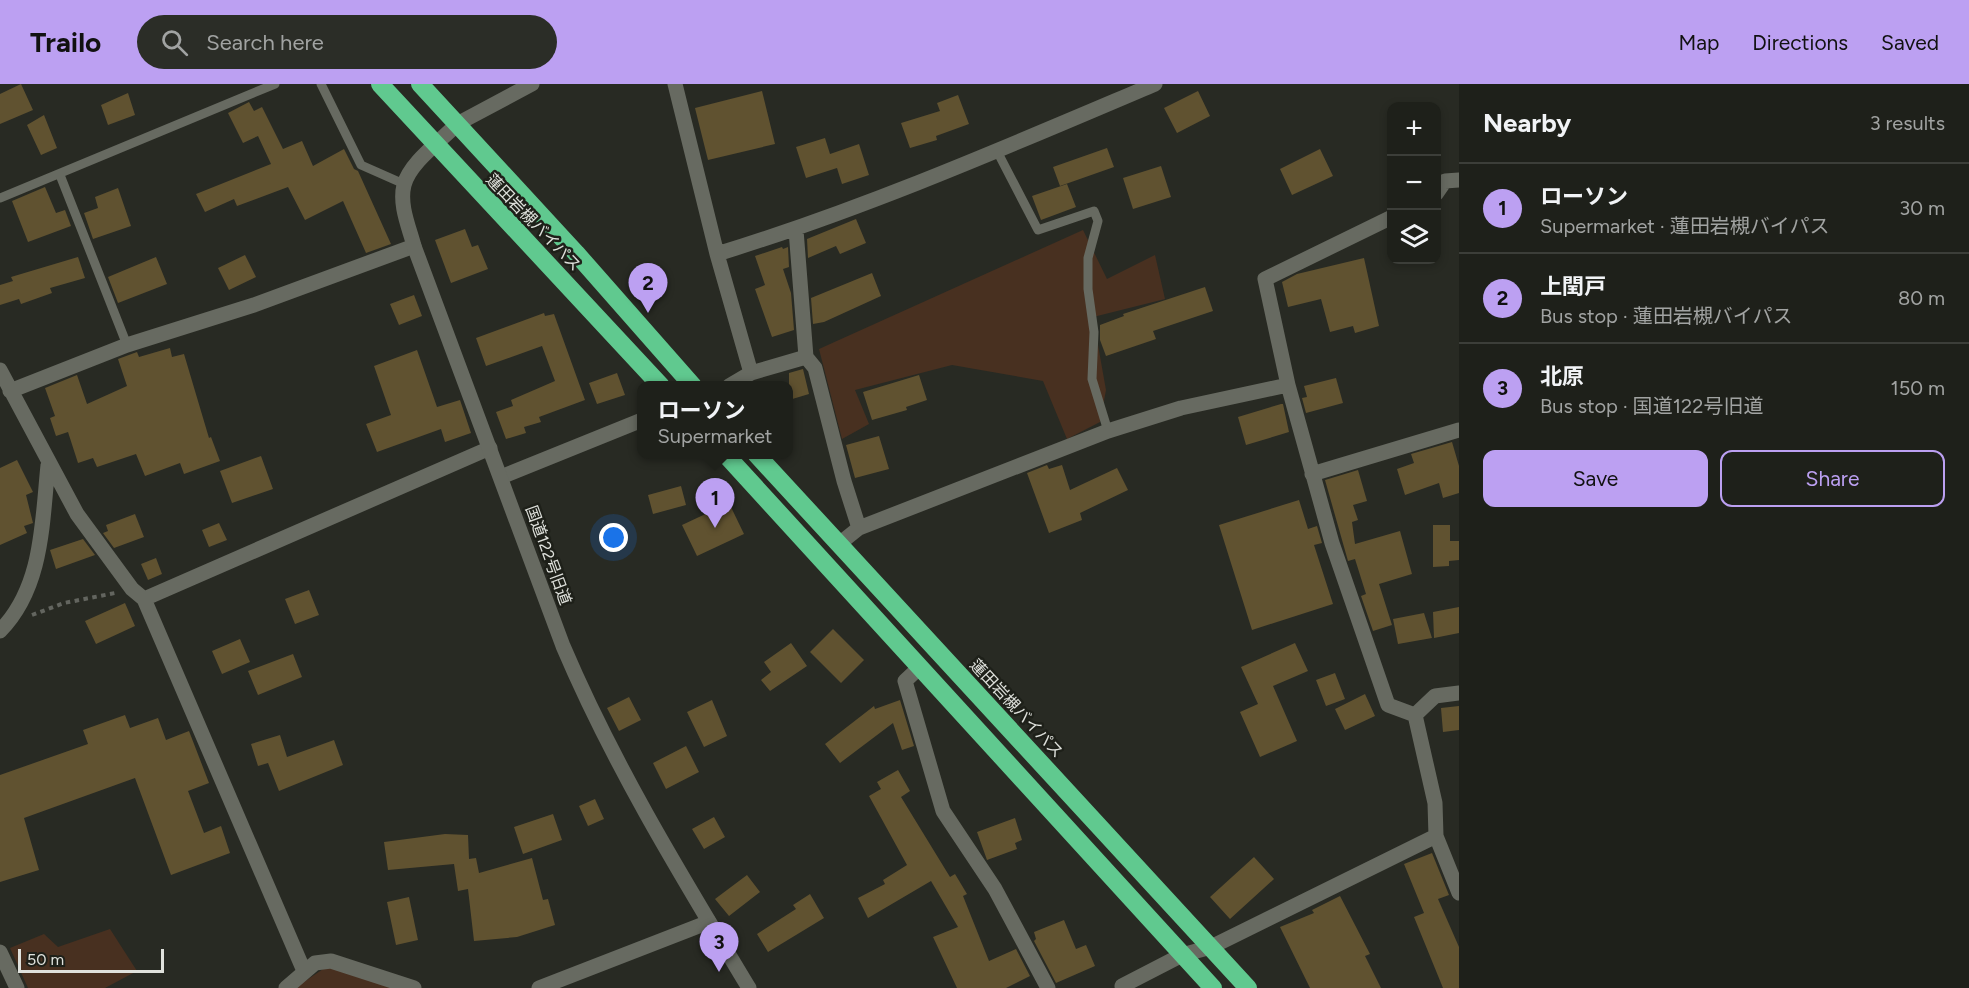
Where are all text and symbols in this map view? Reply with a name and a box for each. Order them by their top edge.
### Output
search box [137,15,557,69]
text: Trailo [30,25,101,59]
icon: search [158,26,191,59]
text: Search here [206,29,324,56]
text: Map [1678,30,1719,55]
text: Directions [1752,30,1848,55]
text: Saved [1881,30,1939,55]
map controls [1387,102,1441,264]
button: + [1387,102,1441,156]
text: Nearby [1483,107,1571,139]
text: 3 results [1870,111,1945,135]
button: − [1387,156,1441,210]
street label: 蓮田岩槻バイパス [482,170,585,275]
text: ローソン [1540,183,1628,210]
text: 1 [1498,196,1507,220]
text: 30 m [1899,196,1945,220]
button: layers [1387,210,1441,264]
text: Supermarket · 蓮田岩槻バイパス [1540,214,1829,238]
pin: 2 [628,264,668,313]
text: 上閏戸 [1540,273,1606,300]
text: 2 [1497,286,1508,310]
text: 80 m [1898,286,1945,310]
text: Bus stop · 蓮田岩槻バイパス [1540,304,1792,328]
text: 北原 [1540,363,1584,390]
text: 3 [1497,376,1508,400]
text: 150 m [1890,376,1945,400]
popup [637,381,793,459]
text: Bus stop · 国道122号旧道 [1540,394,1763,418]
text: ローソン [658,397,746,424]
text: Supermarket [658,424,772,448]
button: Save [1483,450,1708,507]
button: Share [1720,450,1945,507]
pin: 1 [696,478,734,528]
street label: 国道122号旧道 [522,503,575,608]
your location [599,523,628,552]
street label: 蓮田岩槻バイパス [966,655,1067,762]
pin: 3 [700,922,738,972]
scale bar [18,946,164,974]
text: 50 m [27,950,64,969]

